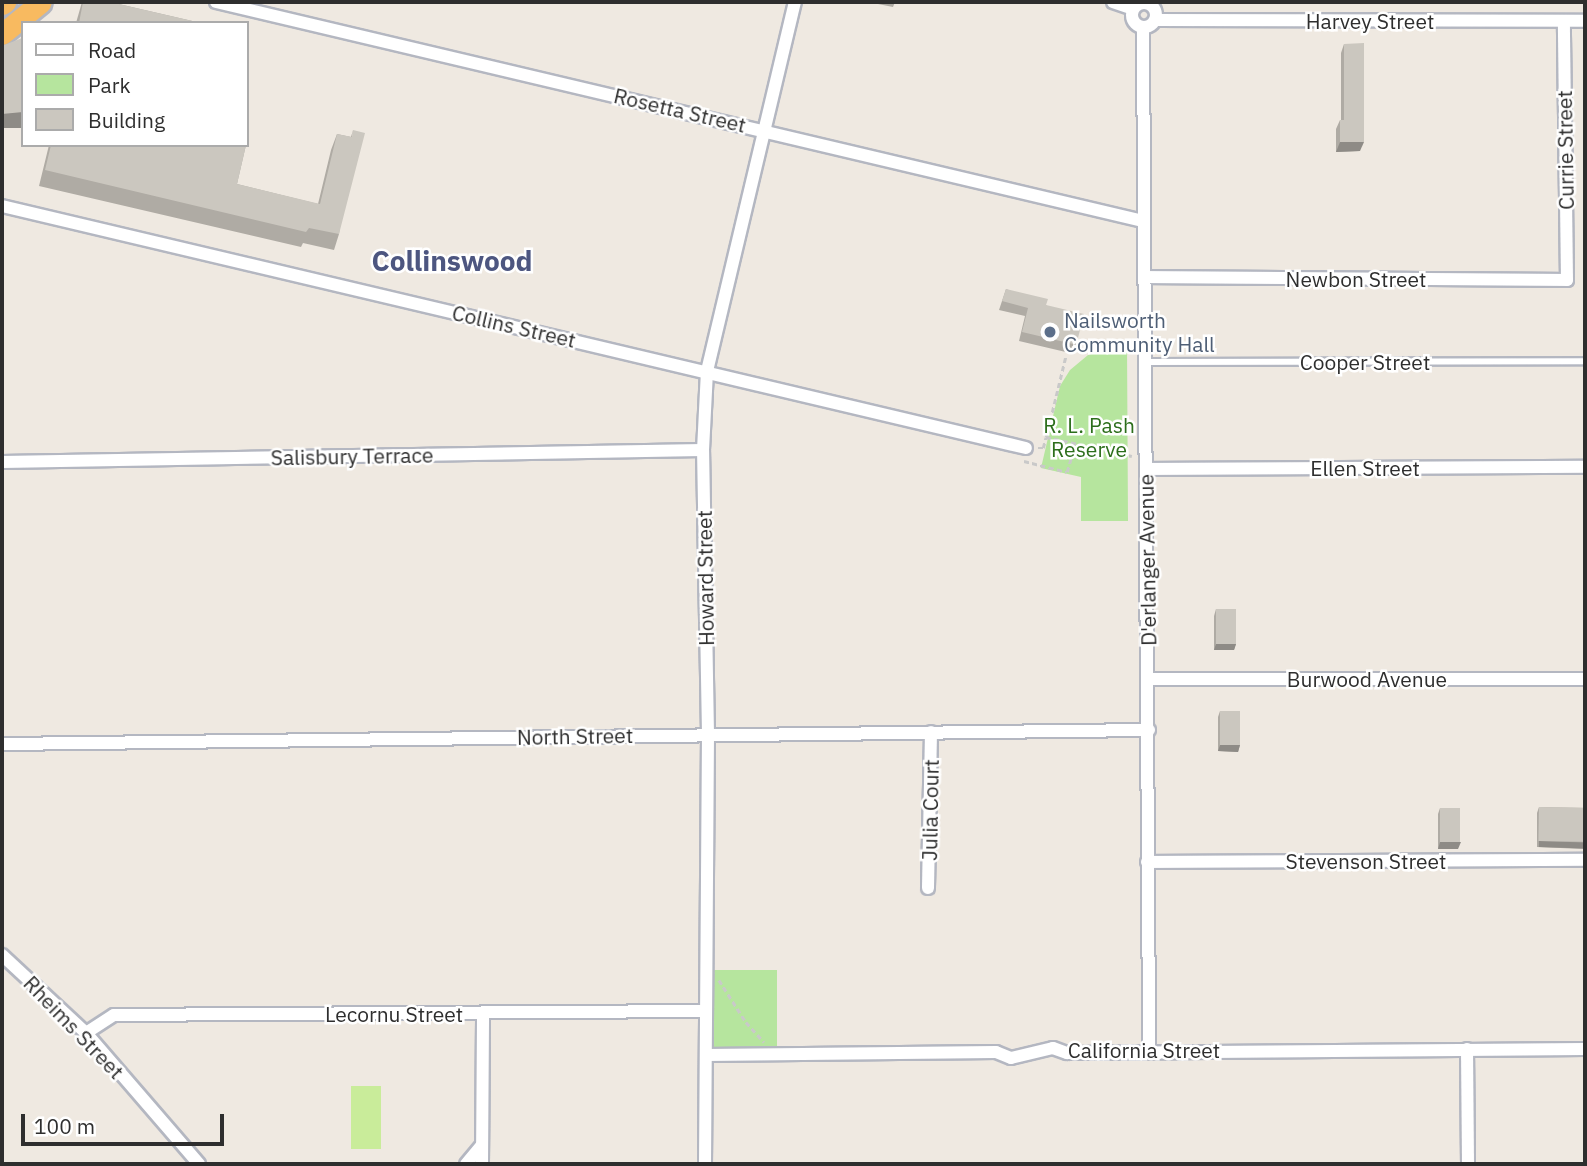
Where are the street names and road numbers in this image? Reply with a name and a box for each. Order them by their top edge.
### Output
street label: Harvey Street [1306,8,1434,34]
street label: Rosetta Street [611,83,749,137]
street label: Currie Street [1551,90,1579,210]
street label: Newbon Street [1286,266,1426,292]
street label: Collins Street [450,300,578,352]
street label: Cooper Street [1300,349,1430,375]
street label: Salisbury Terrace [270,442,434,470]
street label: Ellen Street [1310,455,1420,481]
street label: D'erlanger Avenue [1133,474,1161,646]
street label: Howard Street [691,510,719,646]
street label: Burwood Avenue [1287,666,1447,692]
street label: North Street [517,722,633,750]
street label: Julia Court [917,759,943,861]
street label: Stevenson Street [1286,848,1446,874]
street label: Rheims Street [19,970,129,1084]
street label: Lecornu Street [325,1001,463,1027]
street label: California Street [1068,1037,1220,1063]

